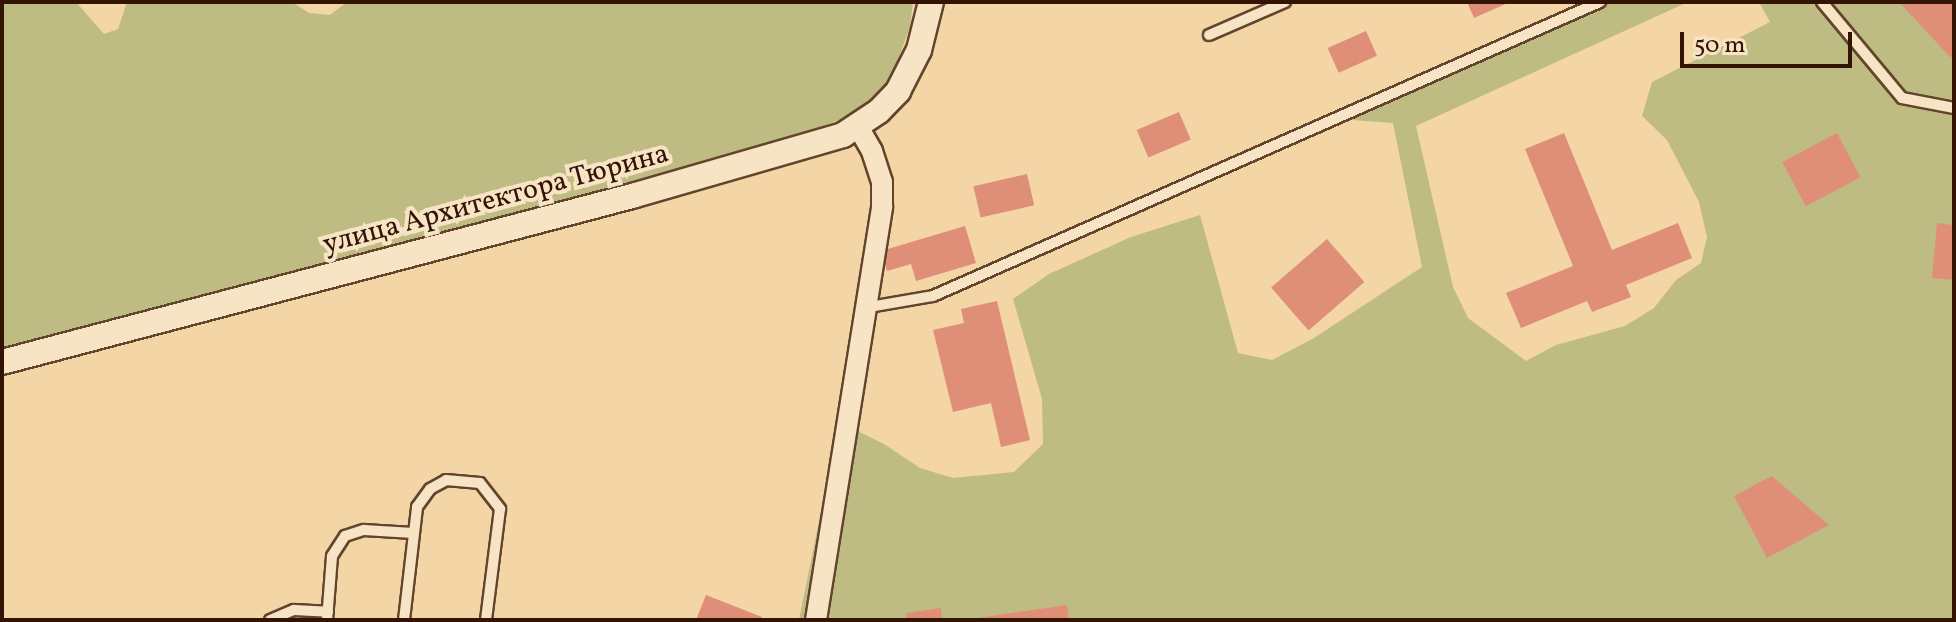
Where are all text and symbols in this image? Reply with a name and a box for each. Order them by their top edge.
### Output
scale bar [1684,16,1856,66]
text: 50 m [1694,29,1746,63]
street label: улица Архитектора Тюрина [319,138,673,262]

